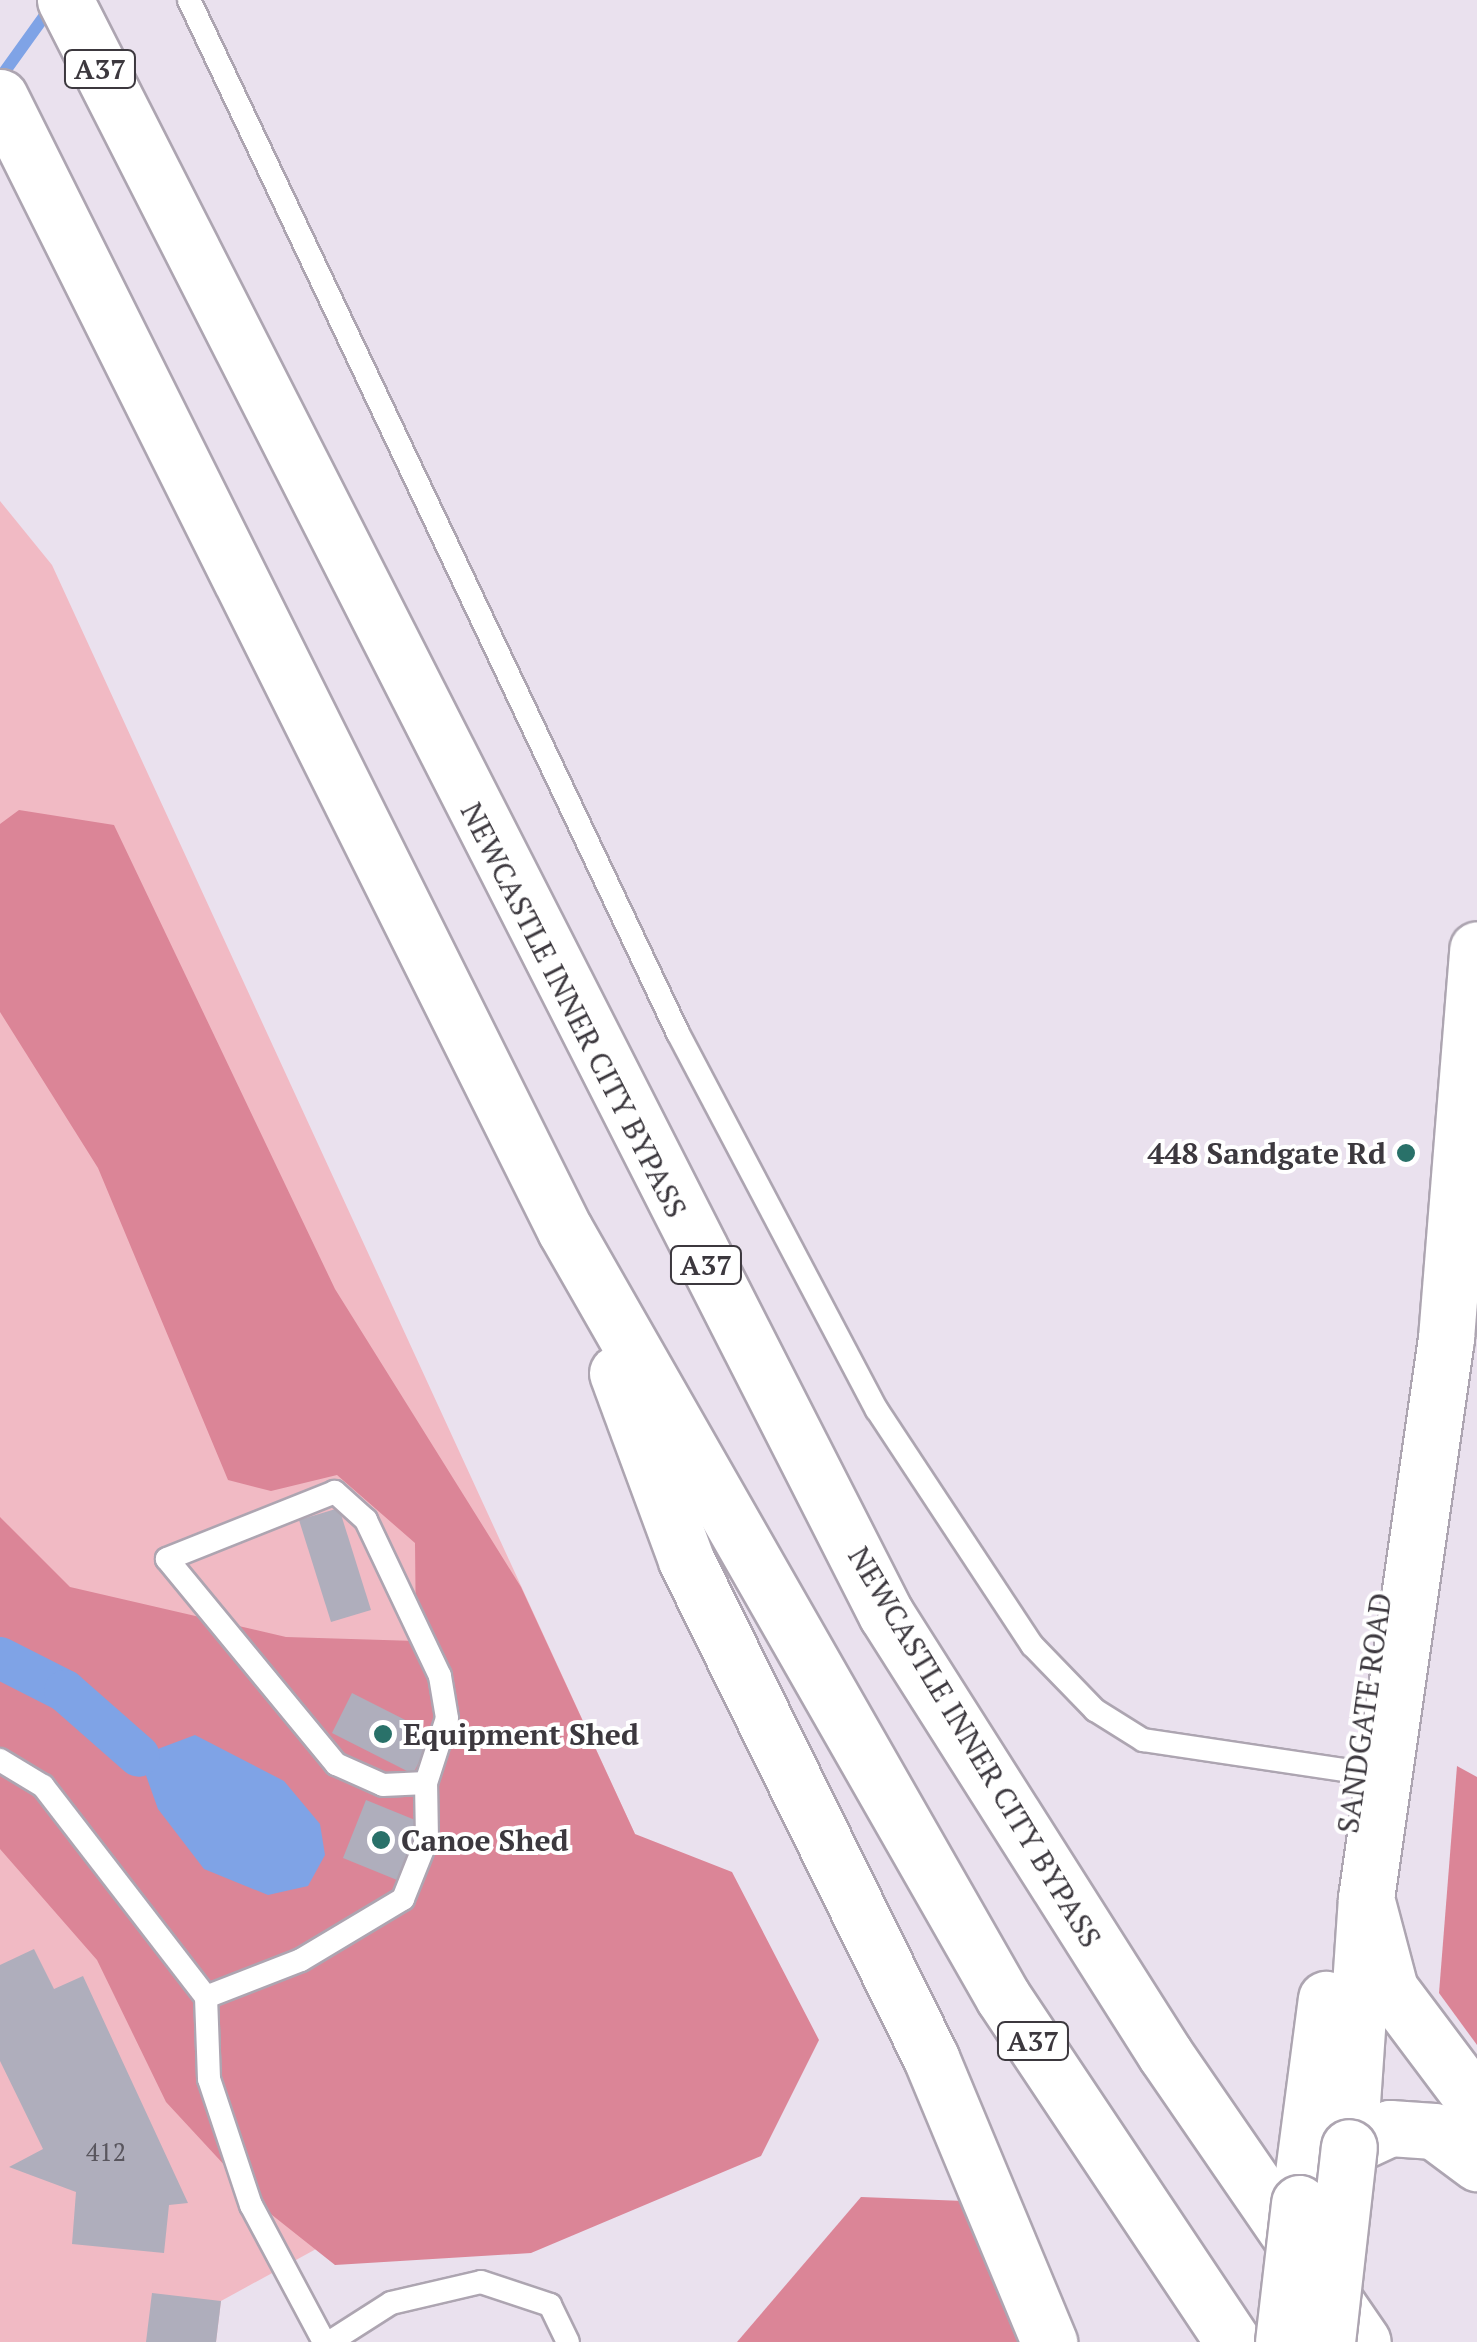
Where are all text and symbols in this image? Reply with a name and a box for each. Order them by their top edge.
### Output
road number: A37 [62,46,138,92]
street label: NEWCASTLE INNER CITY BYPASS [453,796,695,1224]
place label: 448 Sandgate Rd [1148,1135,1386,1171]
marker: 448 Sandgate Rd [1395,1142,1417,1164]
road number: A37 [668,1242,744,1288]
street label: NEWCASTLE INNER CITY BYPASS [841,1540,1109,1954]
street label: SANDGATE ROAD [1329,1591,1399,1835]
place label: Equipment Shed [403,1716,639,1752]
marker: Equipment Shed [372,1723,394,1745]
place label: Canoe Shed [401,1822,569,1858]
marker: Canoe Shed [370,1829,392,1851]
road number: A37 [996,2018,1070,2064]
house number: 412 [86,2137,126,2167]

